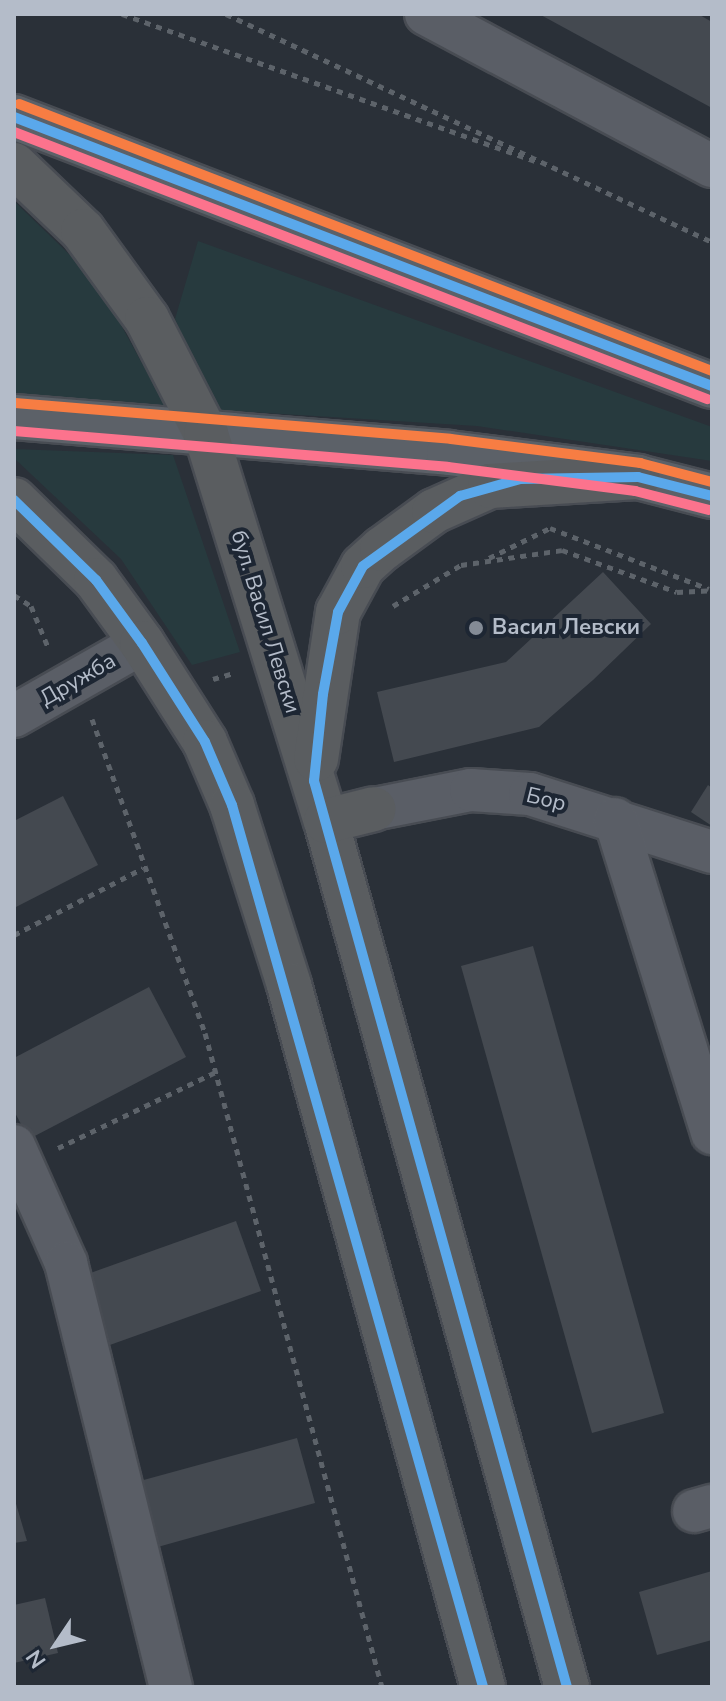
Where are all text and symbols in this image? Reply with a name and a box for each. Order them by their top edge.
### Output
street label: бул. Васил Левски [225,527,305,717]
place label: Васил Левски [492,615,640,641]
marker: Васил Левски [467,619,485,637]
street label: Дружба [35,648,121,712]
street label: Бор [523,782,569,818]
north arrow [16,1605,96,1685]
text: N [19,1643,53,1674]

